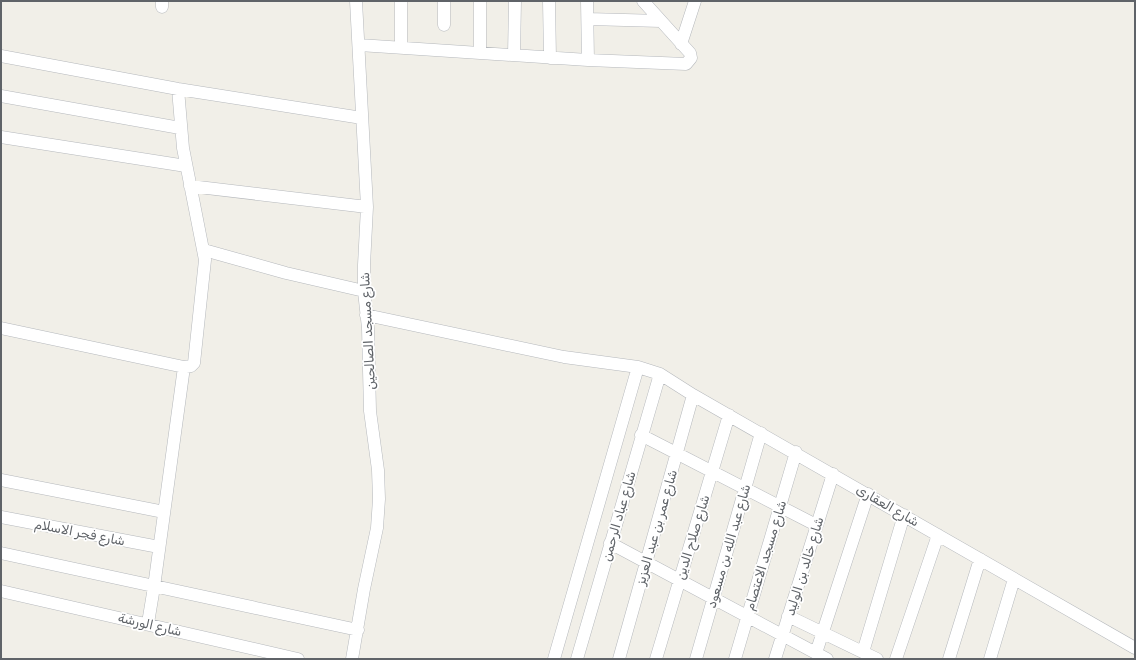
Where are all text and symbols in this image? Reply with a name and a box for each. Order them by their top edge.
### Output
street label: شارع مسجد الصالحين [357,272,380,390]
street label: شارع عمر بن عبد العزيز [633,468,682,588]
street label: شارع عباد الرحمن [598,469,640,563]
street label: شارع العقارى [853,481,922,531]
street label: شارع عبد الله بن مسعود [704,482,755,611]
street label: شارع صلاح الدين [672,493,714,582]
street label: شارع مسجد الاعتصام [742,498,791,612]
street label: شارع خالد بن الوليد [782,515,829,618]
street label: شارع فجر الاسلام [33,516,126,551]
street label: شارع الورشة [116,610,183,641]

